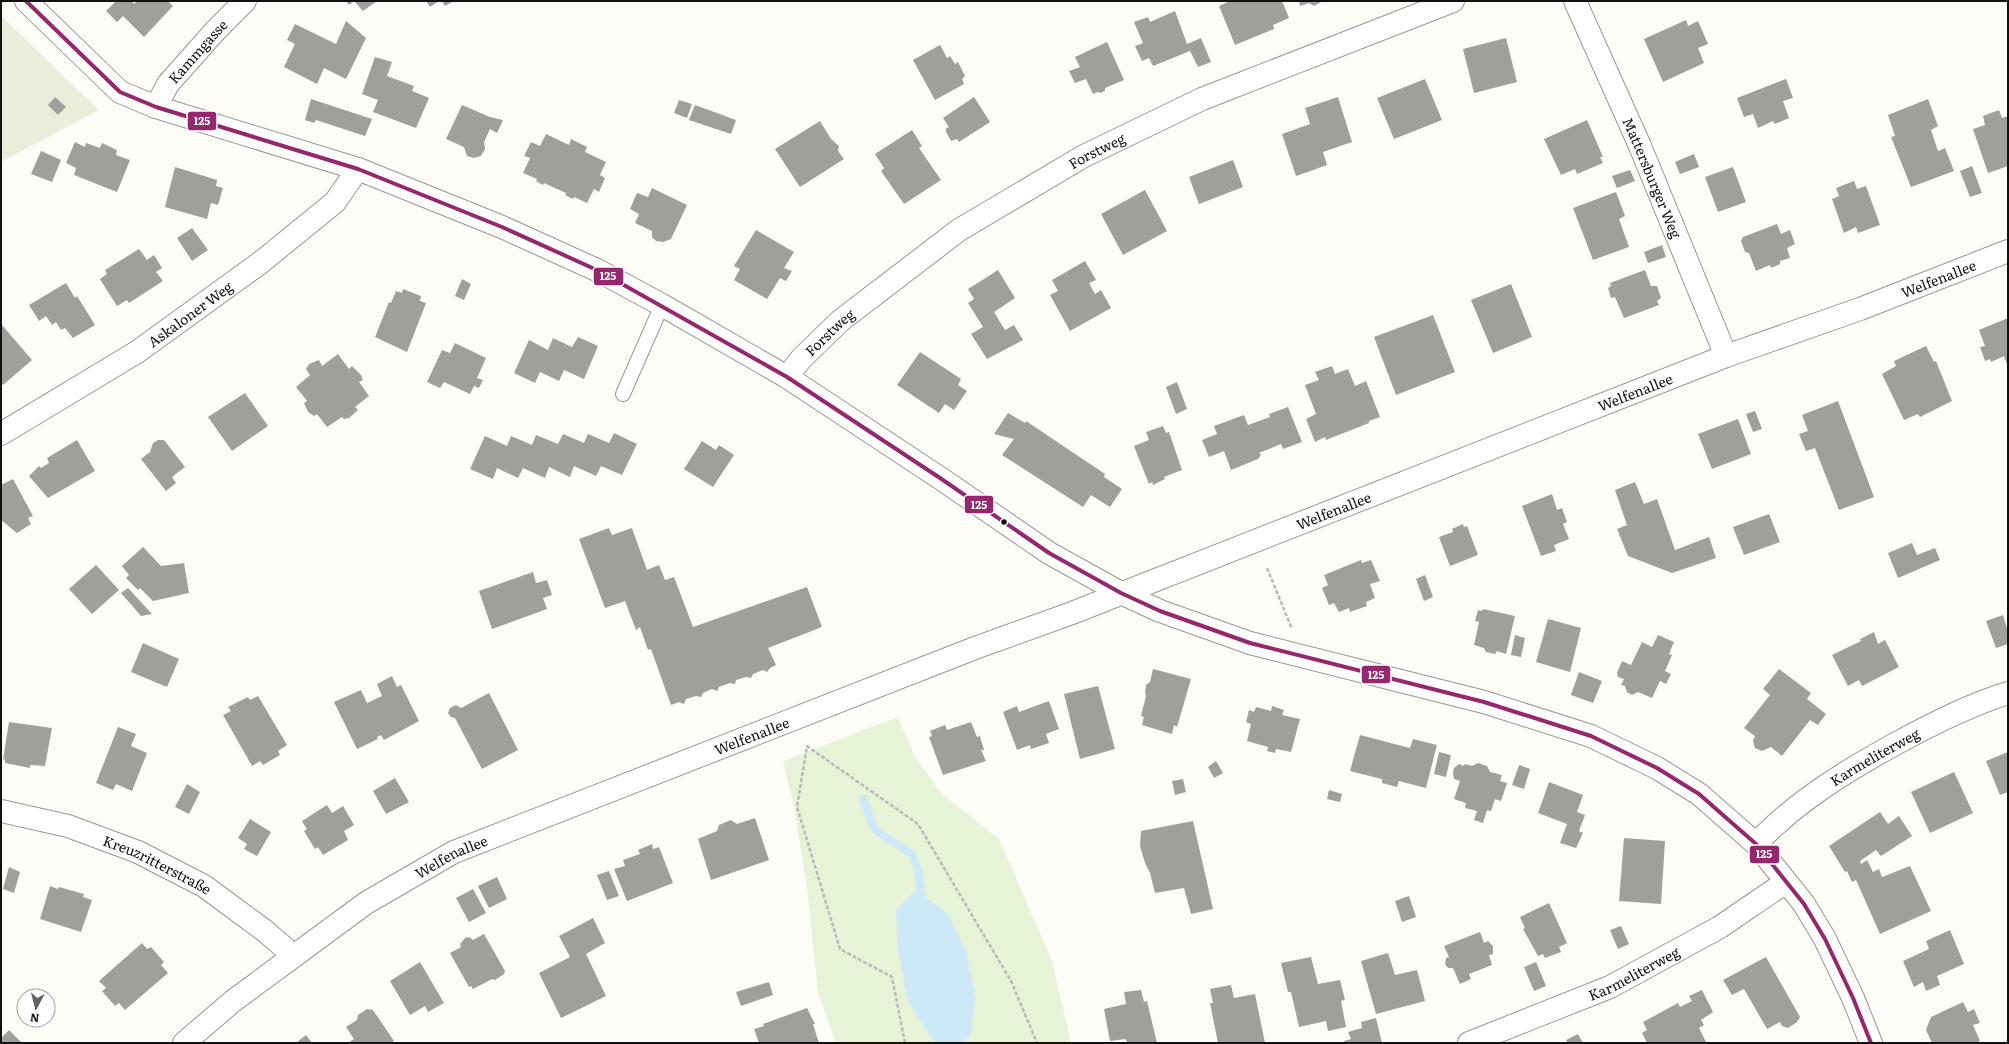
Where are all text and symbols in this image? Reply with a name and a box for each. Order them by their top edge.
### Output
street label: Kammgasse [163,15,231,88]
line badge: 125 [187,111,217,131]
text: 125 [194,112,210,128]
street label: Mattersburger Weg [1618,114,1687,241]
street label: Forstweg [1064,128,1128,173]
street label: Welfenallee [1898,255,1979,302]
line badge: 125 [593,267,624,286]
text: 125 [600,267,616,283]
street label: Askaloner Weg [143,276,236,351]
street label: Forstweg [800,304,858,360]
street label: Welfenallee [1595,368,1675,415]
street label: Welfenallee [1293,487,1374,534]
line badge: 125 [964,495,994,514]
text: 125 [971,496,987,512]
unlabelled marker [999,517,1009,527]
line badge: 125 [1361,665,1391,684]
text: 125 [1368,666,1384,682]
street label: Welfenallee [711,712,792,759]
street label: Karmeliterweg [1826,723,1923,790]
street label: Kreuzritterstraße [100,830,216,899]
street label: Welfenallee [411,830,490,883]
line badge: 125 [1749,845,1780,864]
text: 125 [1756,845,1772,861]
street label: Karmeliterweg [1585,941,1683,1005]
north arrow [16,988,56,1028]
text: N [29,1010,40,1027]

